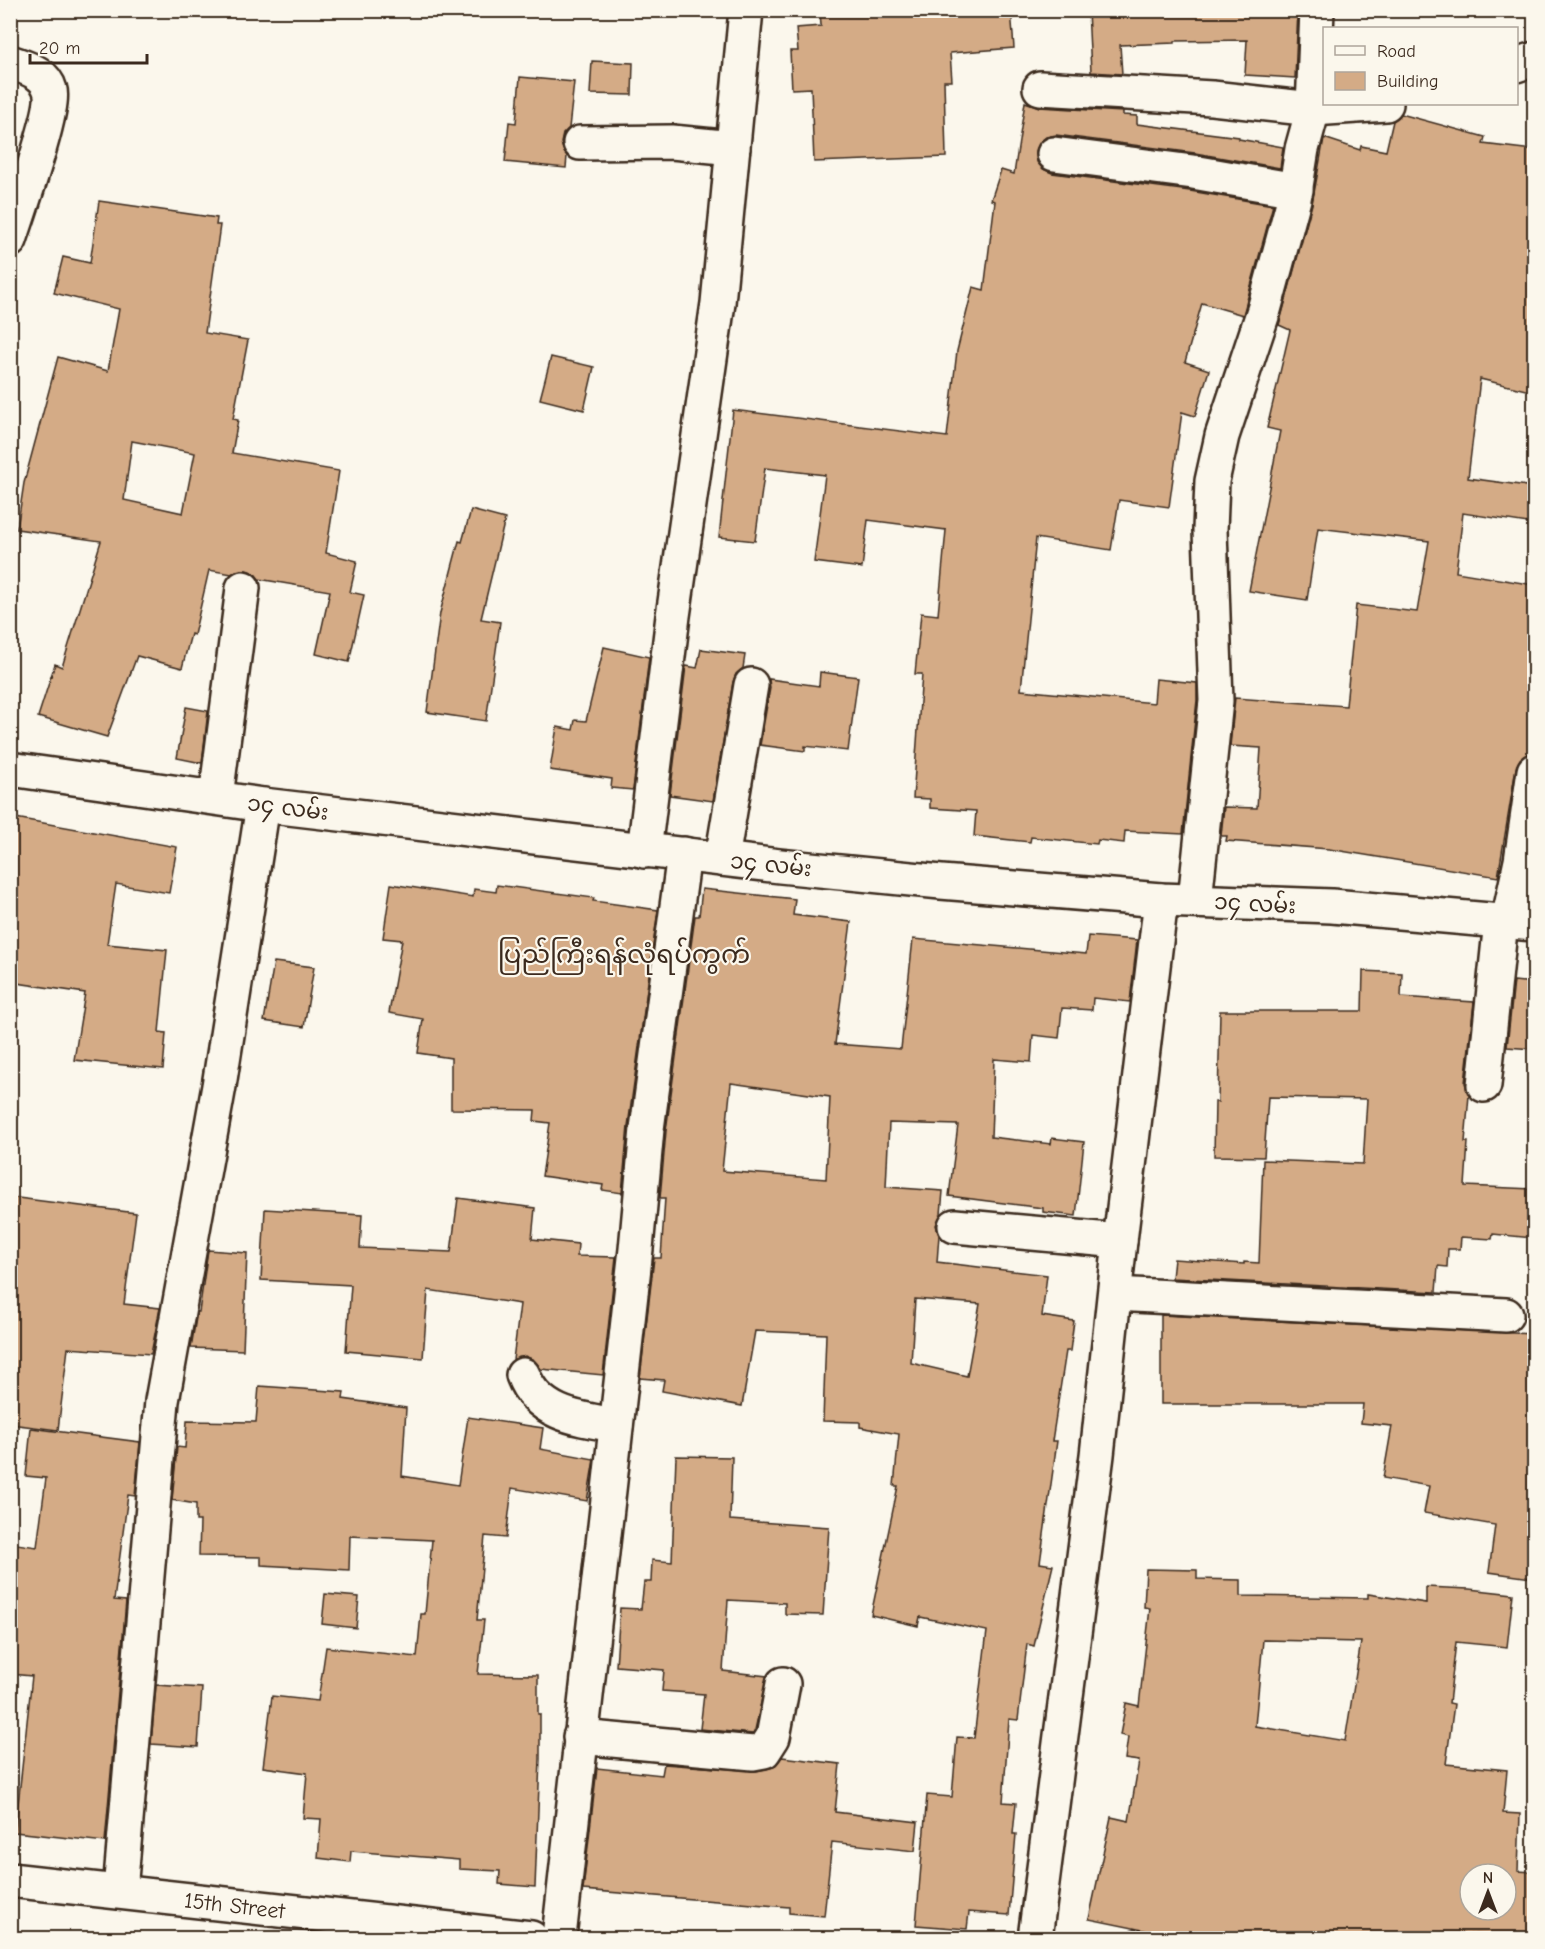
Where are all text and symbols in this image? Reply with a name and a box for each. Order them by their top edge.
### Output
scale bar [30,27,147,65]
legend [1323,27,1518,105]
text: 20 m [39,38,80,59]
text: Road [1377,41,1416,62]
text: Building [1377,71,1439,92]
street label: ၁၄ လမ်း [245,787,330,830]
street label: ၁၄ လမ်း [728,845,813,886]
street label: ၁၄ လမ်း [1213,886,1297,923]
district label: ပြည်ကြီးရန်လုံရပ်ကွက် [498,937,750,975]
north arrow [1458,1862,1518,1922]
text: N [1483,1869,1493,1887]
street label: 15th Street [183,1887,287,1925]

